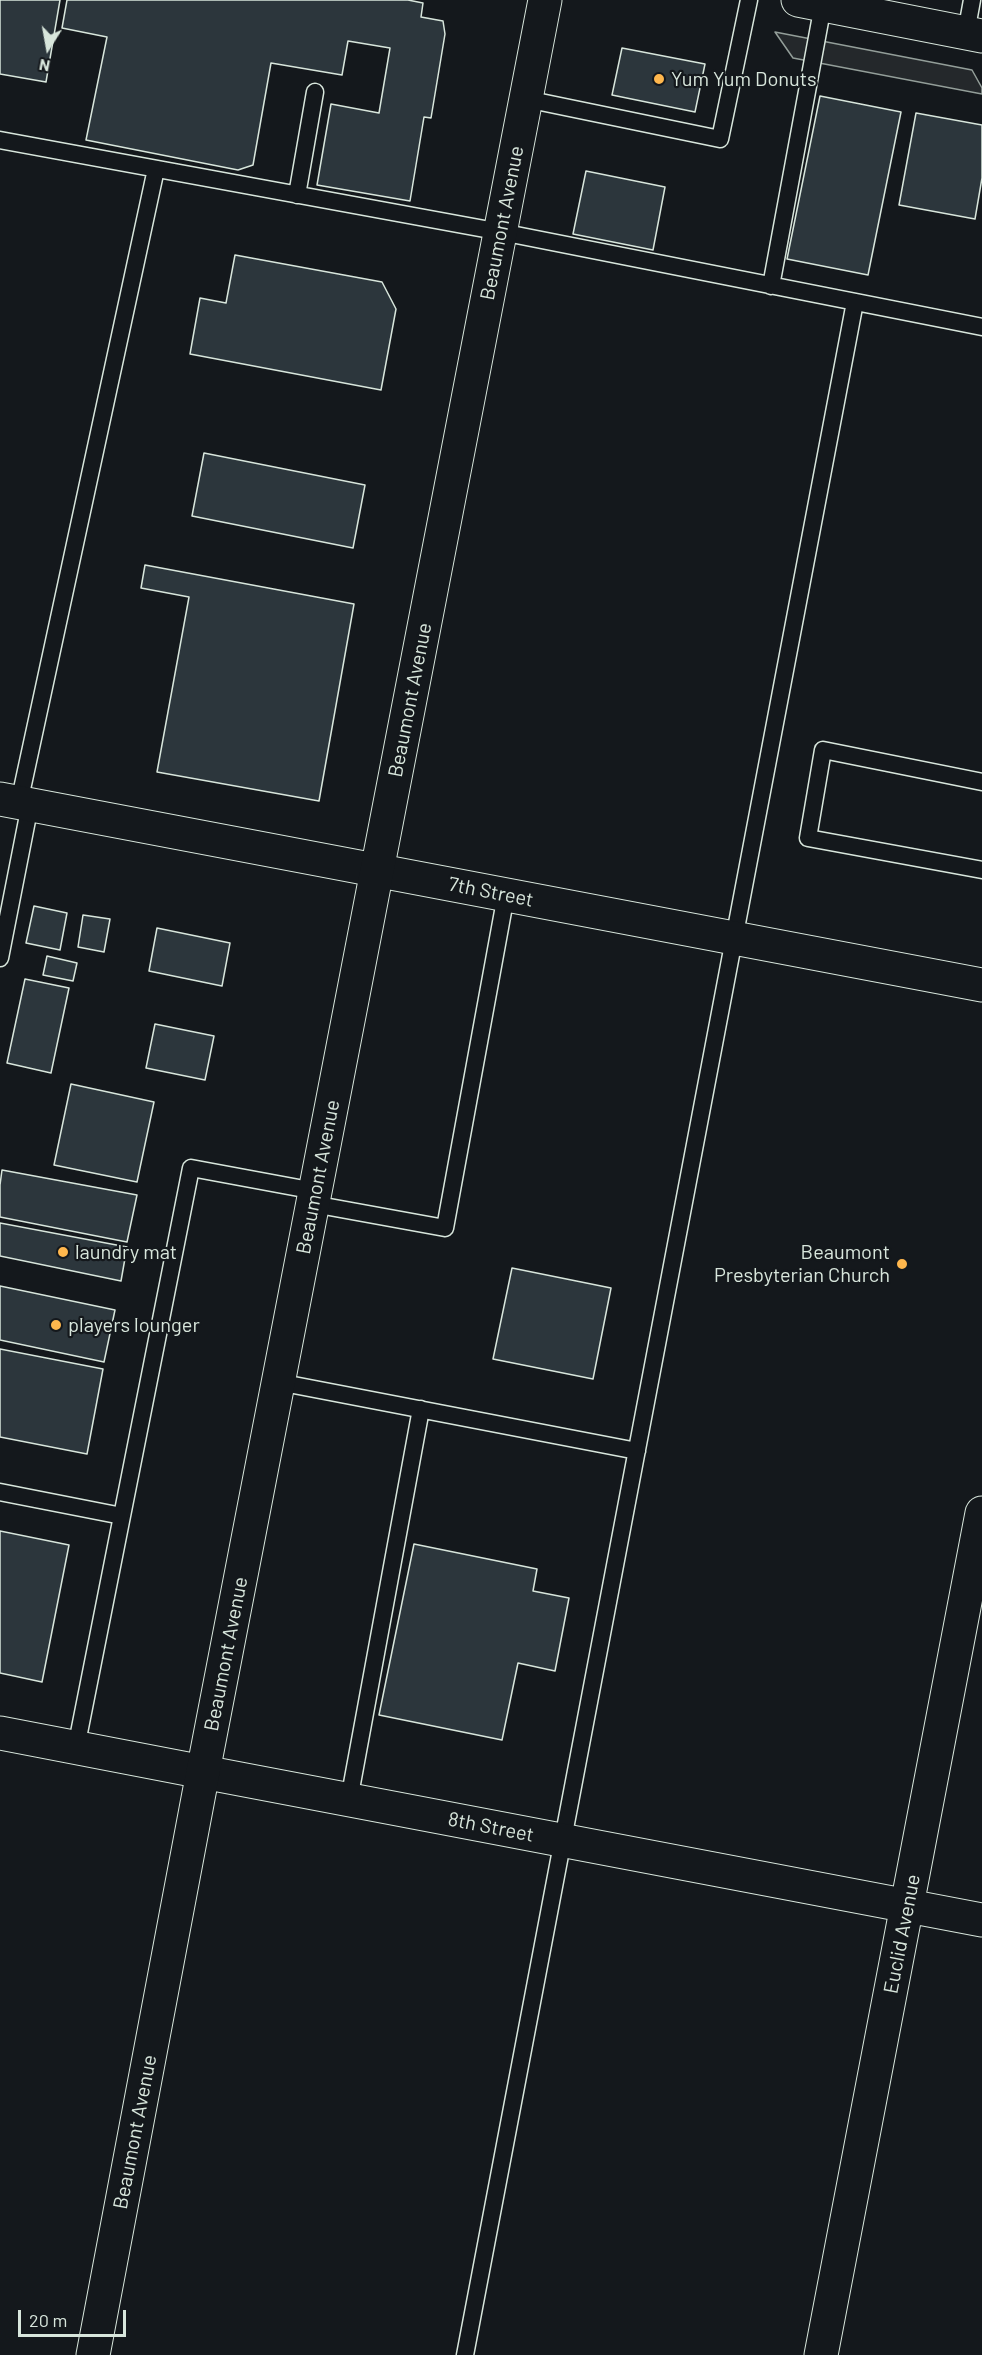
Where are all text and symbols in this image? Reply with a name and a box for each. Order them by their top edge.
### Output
north arrow [18,18,78,78]
text: N [37,56,52,77]
place label: Yum Yum Donuts [671,67,817,91]
marker: Yum Yum Donuts [652,72,666,86]
street label: Beaumont Avenue [475,144,529,302]
street label: Beaumont Avenue [383,621,437,779]
street label: 7th Street [446,872,536,912]
street label: Beaumont Avenue [291,1098,345,1256]
place label: laundry mat [75,1240,177,1264]
place label: Beaumont Presbyterian Church [714,1240,890,1287]
marker: laundry mat [56,1245,70,1259]
marker: Beaumont Presbyterian Church [895,1257,909,1271]
place label: players lounger [68,1313,200,1337]
marker: players lounger [49,1318,63,1332]
street label: Beaumont Avenue [199,1575,253,1733]
street label: 8th Street [446,1807,536,1847]
street label: Euclid Avenue [879,1872,925,1996]
street label: Beaumont Avenue [108,2053,162,2211]
scale bar [21,2298,129,2336]
text: 20 m [29,2309,67,2331]

